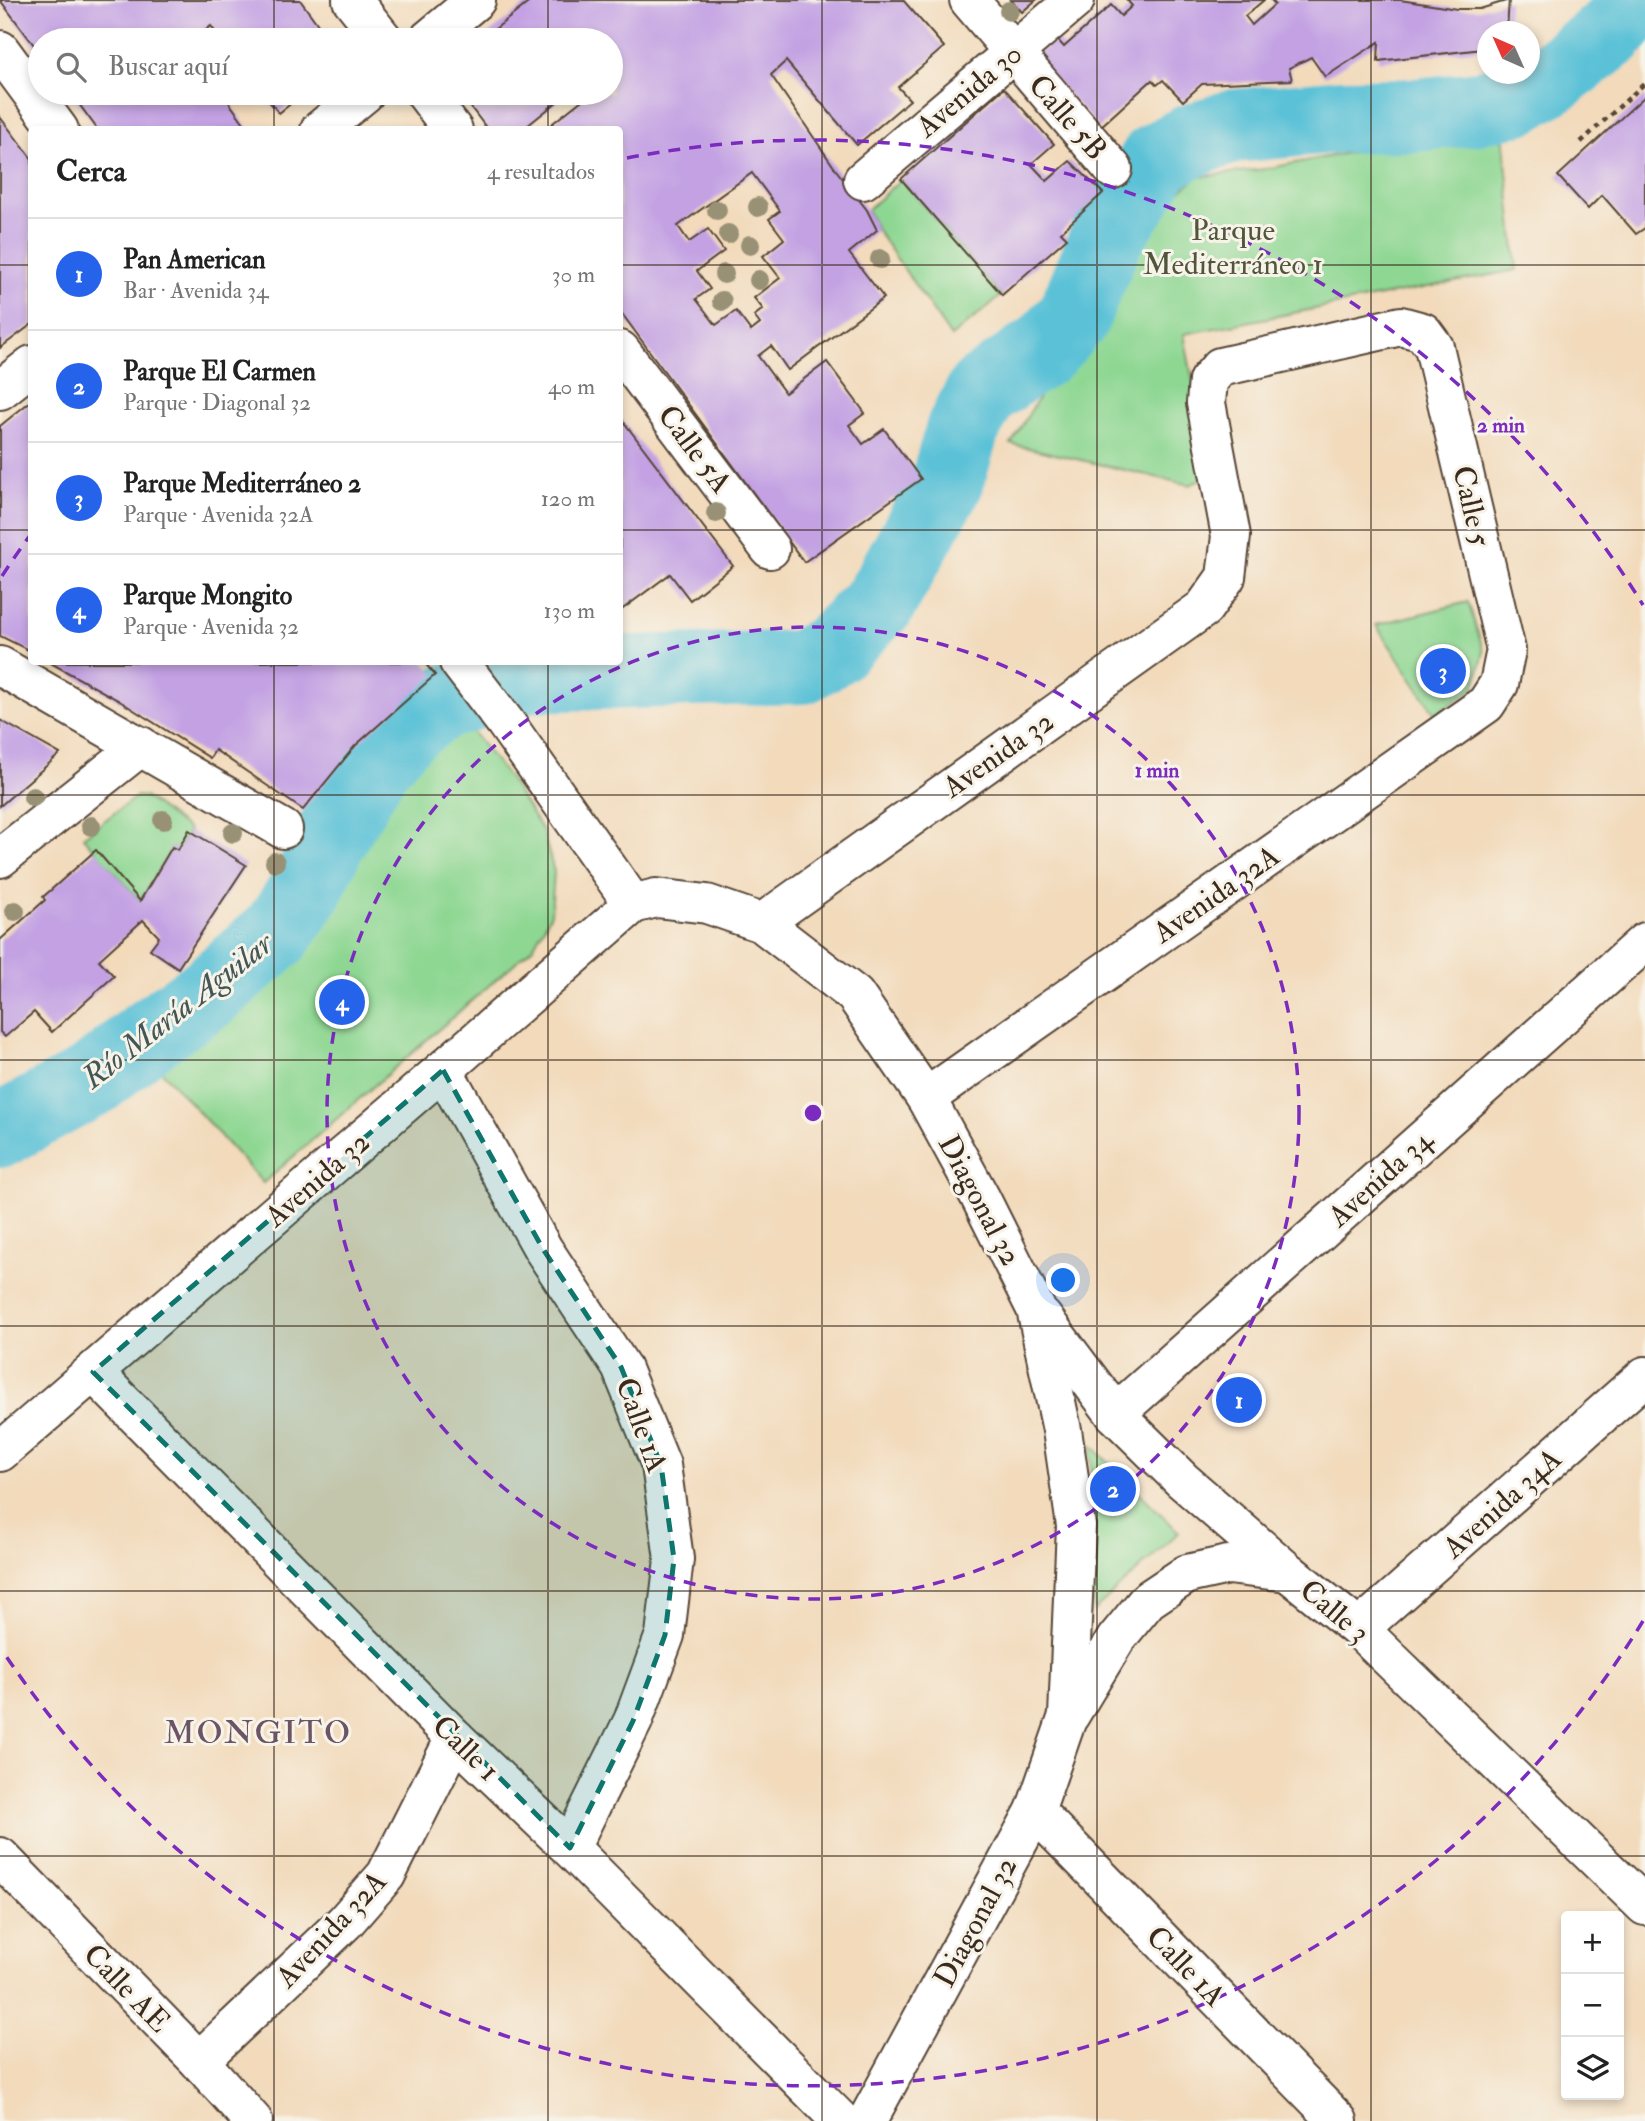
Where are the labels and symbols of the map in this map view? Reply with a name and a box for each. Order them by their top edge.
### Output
north arrow [1477,21,1540,84]
street label: Avenida 30 [908,35,1030,146]
street label: Calle 5B [1020,67,1115,168]
park label: Parque Mediterráneo 1 [1143,212,1323,283]
street label: Calle 5A [650,398,740,501]
text: 2 min [1477,412,1525,439]
street label: Calle 5 [1444,462,1499,551]
pin: 3 [1420,645,1466,697]
street label: Avenida 32 [935,703,1061,807]
text: 1 min [1135,757,1179,784]
street label: Avenida 32A [1145,837,1287,952]
water label: Río María Aguilar [73,923,283,1098]
pin: 4 [319,976,365,1028]
centre of rings [801,1101,825,1125]
street label: Avenida 34 [1320,1121,1442,1236]
street label: Avenida 32 [257,1124,377,1236]
street label: Diagonal 32 [930,1129,1029,1272]
your location [1046,1263,1080,1297]
street label: Calle 1A [607,1373,676,1478]
pin: 1 [1216,1374,1262,1426]
street label: Avenida 34A [1435,1440,1569,1567]
pin: 2 [1090,1463,1136,1515]
street label: Calle 3 [1292,1572,1377,1651]
street label: Calle 1 [424,1708,507,1789]
district label: MONGITO [164,1713,352,1753]
street label: Diagonal 32 [926,1851,1025,1994]
street label: Avenida 32A [267,1863,395,1996]
street label: Calle 1A [1138,1918,1233,2014]
street label: Calle AE [75,1936,178,2040]

